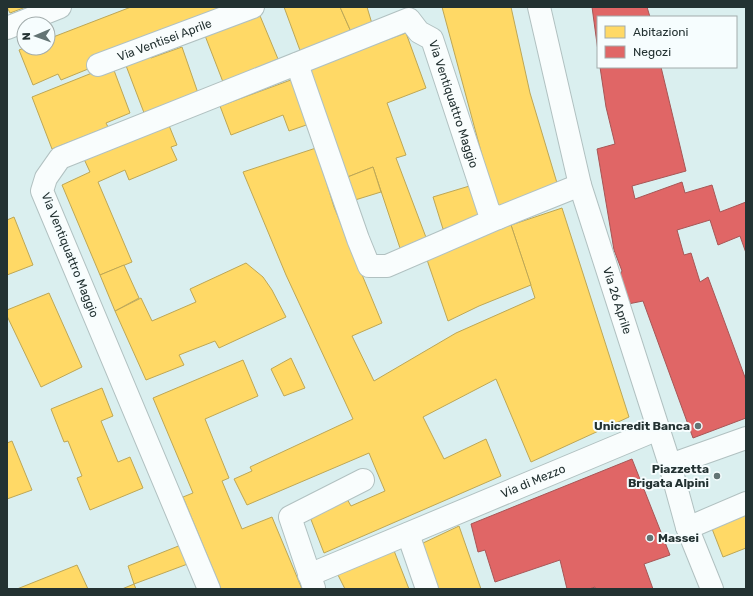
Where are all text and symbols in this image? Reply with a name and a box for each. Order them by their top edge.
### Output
north arrow [16,16,56,56]
street label: Via Ventisei Aprile [115,16,214,64]
legend [597,16,737,68]
text: Abitazioni [633,25,689,39]
text: N [20,32,33,41]
street label: Via Ventiquattro Maggio [426,38,481,170]
text: Negozi [633,45,671,59]
street label: Via Ventiquattro Maggio [38,190,102,320]
street label: Via 26 Aprile [600,265,635,336]
place label: Unicredit Banca [594,419,690,433]
marker: Unicredit Banca [693,421,703,431]
street label: Via di Mezzo [499,461,568,501]
place label: Piazzetta Brigata Alpini [628,462,709,490]
marker: Piazzetta Brigata Alpini [712,471,722,481]
place label: Massei [658,531,699,545]
marker: Massei [645,533,655,543]

